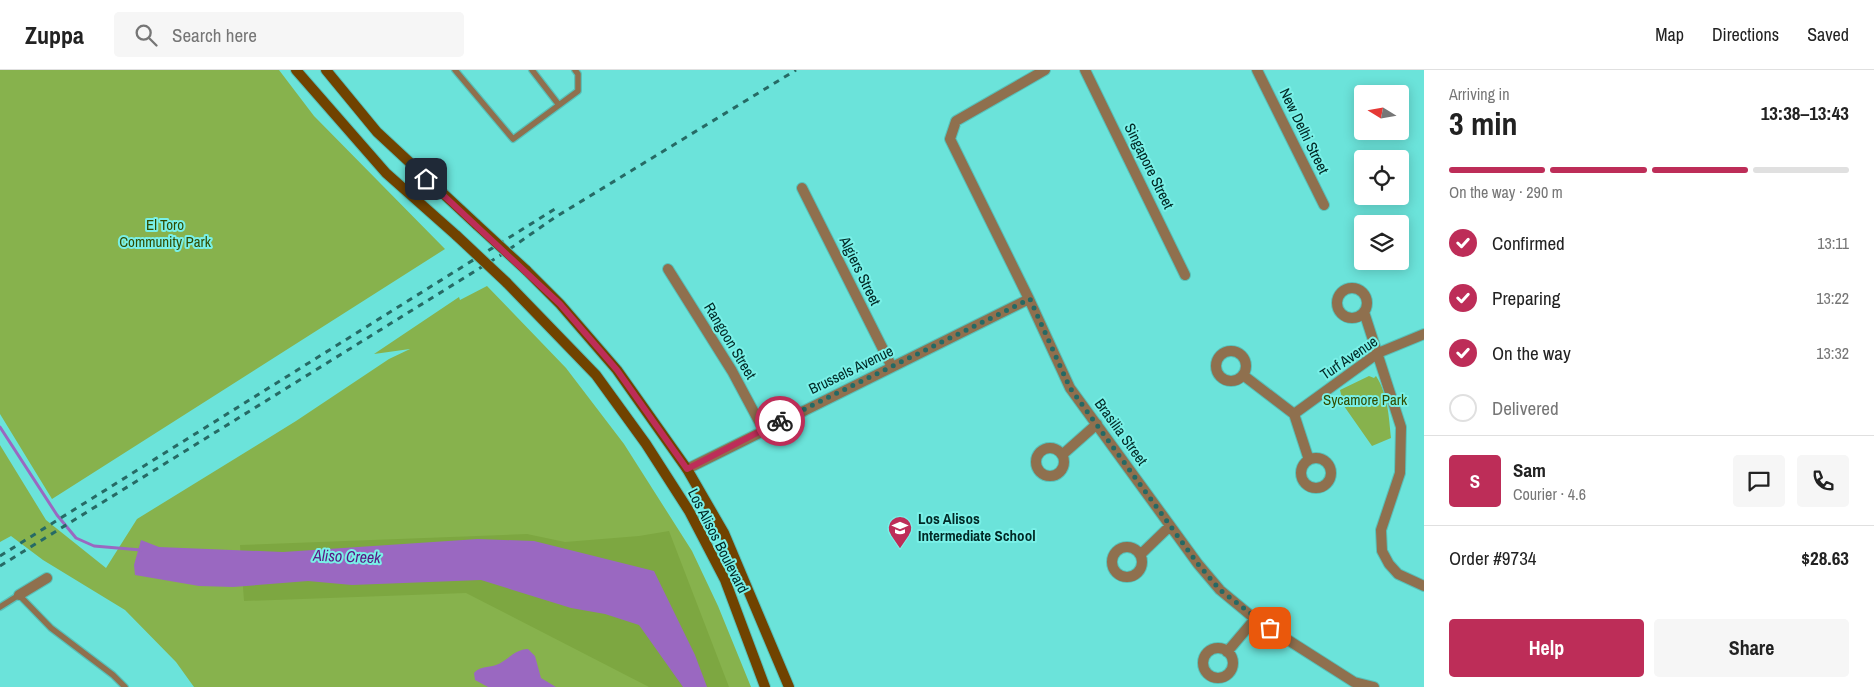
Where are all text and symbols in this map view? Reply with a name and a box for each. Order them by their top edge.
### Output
search box [114,12,464,57]
text: Zuppa [25,19,84,51]
icon: search [132,21,160,49]
text: Search here [172,22,257,48]
text: Map [1655,22,1684,47]
text: Directions [1712,22,1779,47]
text: Saved [1807,22,1849,47]
text: Arriving in [1449,83,1510,105]
street label: New Delhi Street [1275,84,1335,178]
north arrow [1354,85,1409,140]
map controls [1354,85,1409,270]
text: 13:38–13:43 [1761,100,1849,126]
text: 3 min [1449,102,1518,145]
street label: Singapore Street [1120,119,1180,213]
button: locate [1354,150,1409,205]
pin [405,158,447,200]
icon: home [412,165,440,193]
text: On the way · 290 m [1449,181,1563,203]
park label: El Toro Community Park [119,214,212,252]
button: layers [1354,215,1409,270]
icon: check [1449,229,1477,257]
text: Confirmed [1492,230,1565,256]
street label: Algiers Street [834,232,886,309]
text: 13:11 [1817,232,1849,254]
icon: check [1449,284,1477,312]
text: Preparing [1492,285,1560,311]
text: 13:22 [1816,287,1849,309]
street label: Rangoon Street [699,298,762,384]
street label: Turf Avenue [1316,331,1382,384]
icon: check [1449,339,1477,367]
street label: Brussels Avenue [805,340,897,399]
text: On the way [1492,340,1571,366]
text: 13:32 [1816,342,1849,364]
park label: Sycamore Park [1323,389,1408,410]
street label: Brasilia Street [1090,394,1153,470]
text: Delivered [1492,395,1559,421]
courier [755,396,805,446]
icon: bike [766,407,794,435]
button: chat [1733,455,1785,507]
button: phone [1797,455,1849,507]
text: Sam [1513,457,1546,483]
text: S [1470,468,1480,494]
text: Courier · 4.6 [1513,483,1586,505]
street label: Los Alisos Boulevard [683,485,754,597]
place label: Los Alisos Intermediate School [918,508,1036,546]
school or university icon: Los Alisos Intermediate School [887,515,913,549]
water label: Aliso Creek [312,544,382,568]
text: Order #9734 [1449,545,1536,571]
text: $28.63 [1801,545,1849,571]
pin [1249,607,1291,649]
icon: bag [1256,614,1284,642]
button: Help [1449,619,1644,677]
button: Share [1654,619,1849,677]

